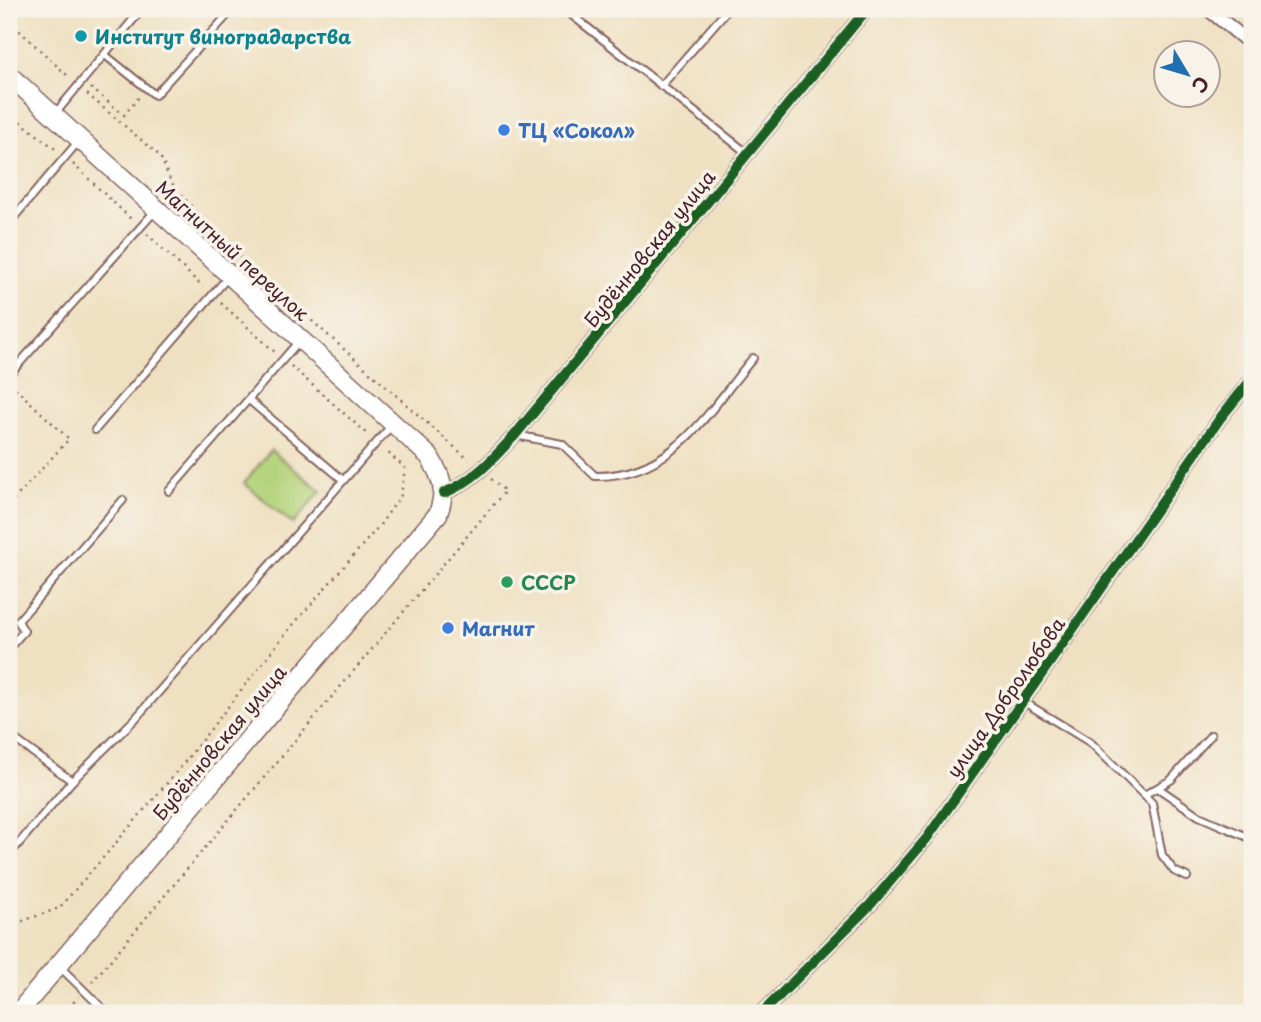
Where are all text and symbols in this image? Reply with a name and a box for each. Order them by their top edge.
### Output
place label: Институт виноградарства [95,22,351,50]
marker: Институт виноградарства [73,28,89,44]
north arrow [1152,38,1222,108]
text: С [1186,71,1217,99]
place label: ТЦ «Сокол» [518,116,635,144]
marker: ТЦ «Сокол» [496,122,512,138]
street label: Будённовская улица [577,163,721,333]
street label: Магнитный переулок [150,173,316,327]
place label: СССР [521,568,575,596]
marker: СССР [499,574,515,590]
street label: улица Добролюбова [939,611,1071,783]
place label: Магнит [462,614,535,642]
marker: Магнит [440,620,456,636]
street label: Будённовская улица [146,658,292,826]

